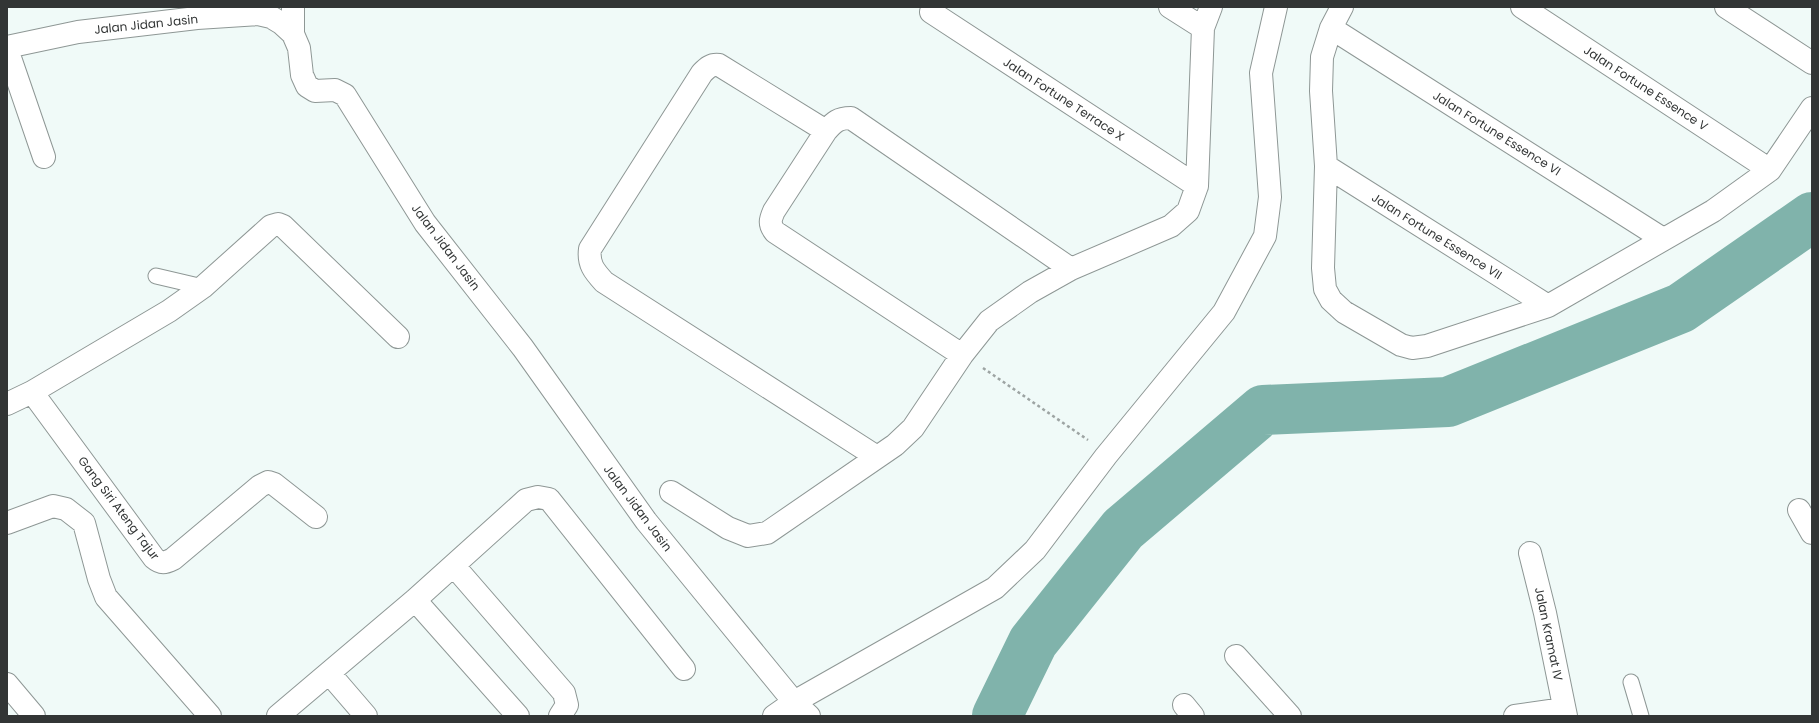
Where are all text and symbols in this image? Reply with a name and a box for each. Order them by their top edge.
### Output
street label: Jalan Jidan Jasin [93,10,199,38]
street label: Jalan Fortune Essence V [1581,41,1711,135]
street label: Jalan Fortune Terrace X [1000,53,1128,145]
street label: Jalan Fortune Essence VI [1430,87,1564,179]
street label: Jalan Fortune Essence VII [1369,189,1505,283]
street label: Jalan Jidan Jasin [408,200,484,294]
street label: Gang Siri Ateng Tajur [74,453,164,564]
street label: Jalan Jidan Jasin [600,461,676,555]
street label: Jalan Kramat IV [1531,586,1567,682]

